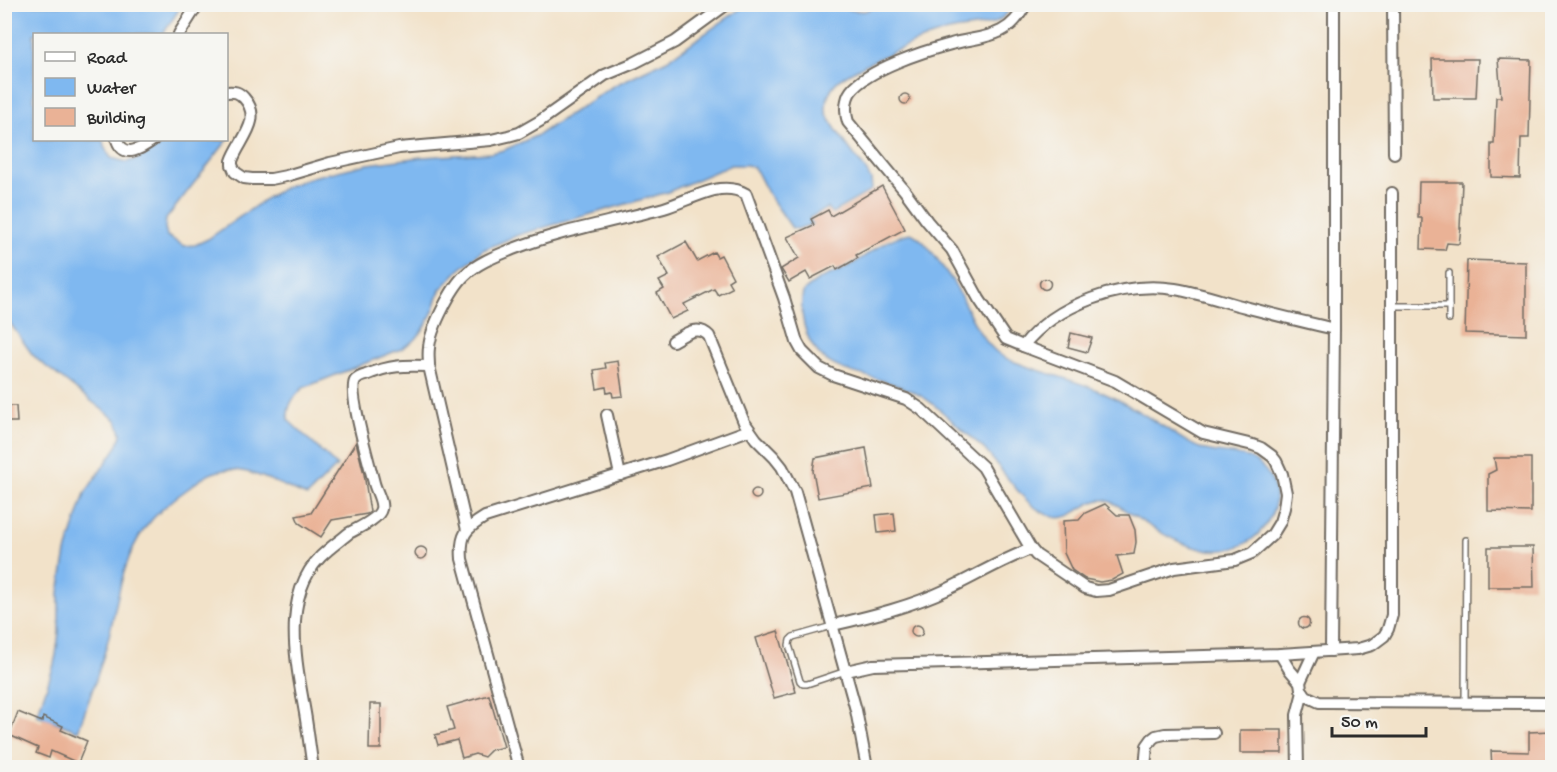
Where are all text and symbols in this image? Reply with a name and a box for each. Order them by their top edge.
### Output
legend [33,33,228,141]
text: Road [87,49,128,70]
text: Water [87,79,137,100]
text: Building [86,109,146,130]
scale bar [1332,700,1426,738]
text: 50 m [1341,713,1378,734]

